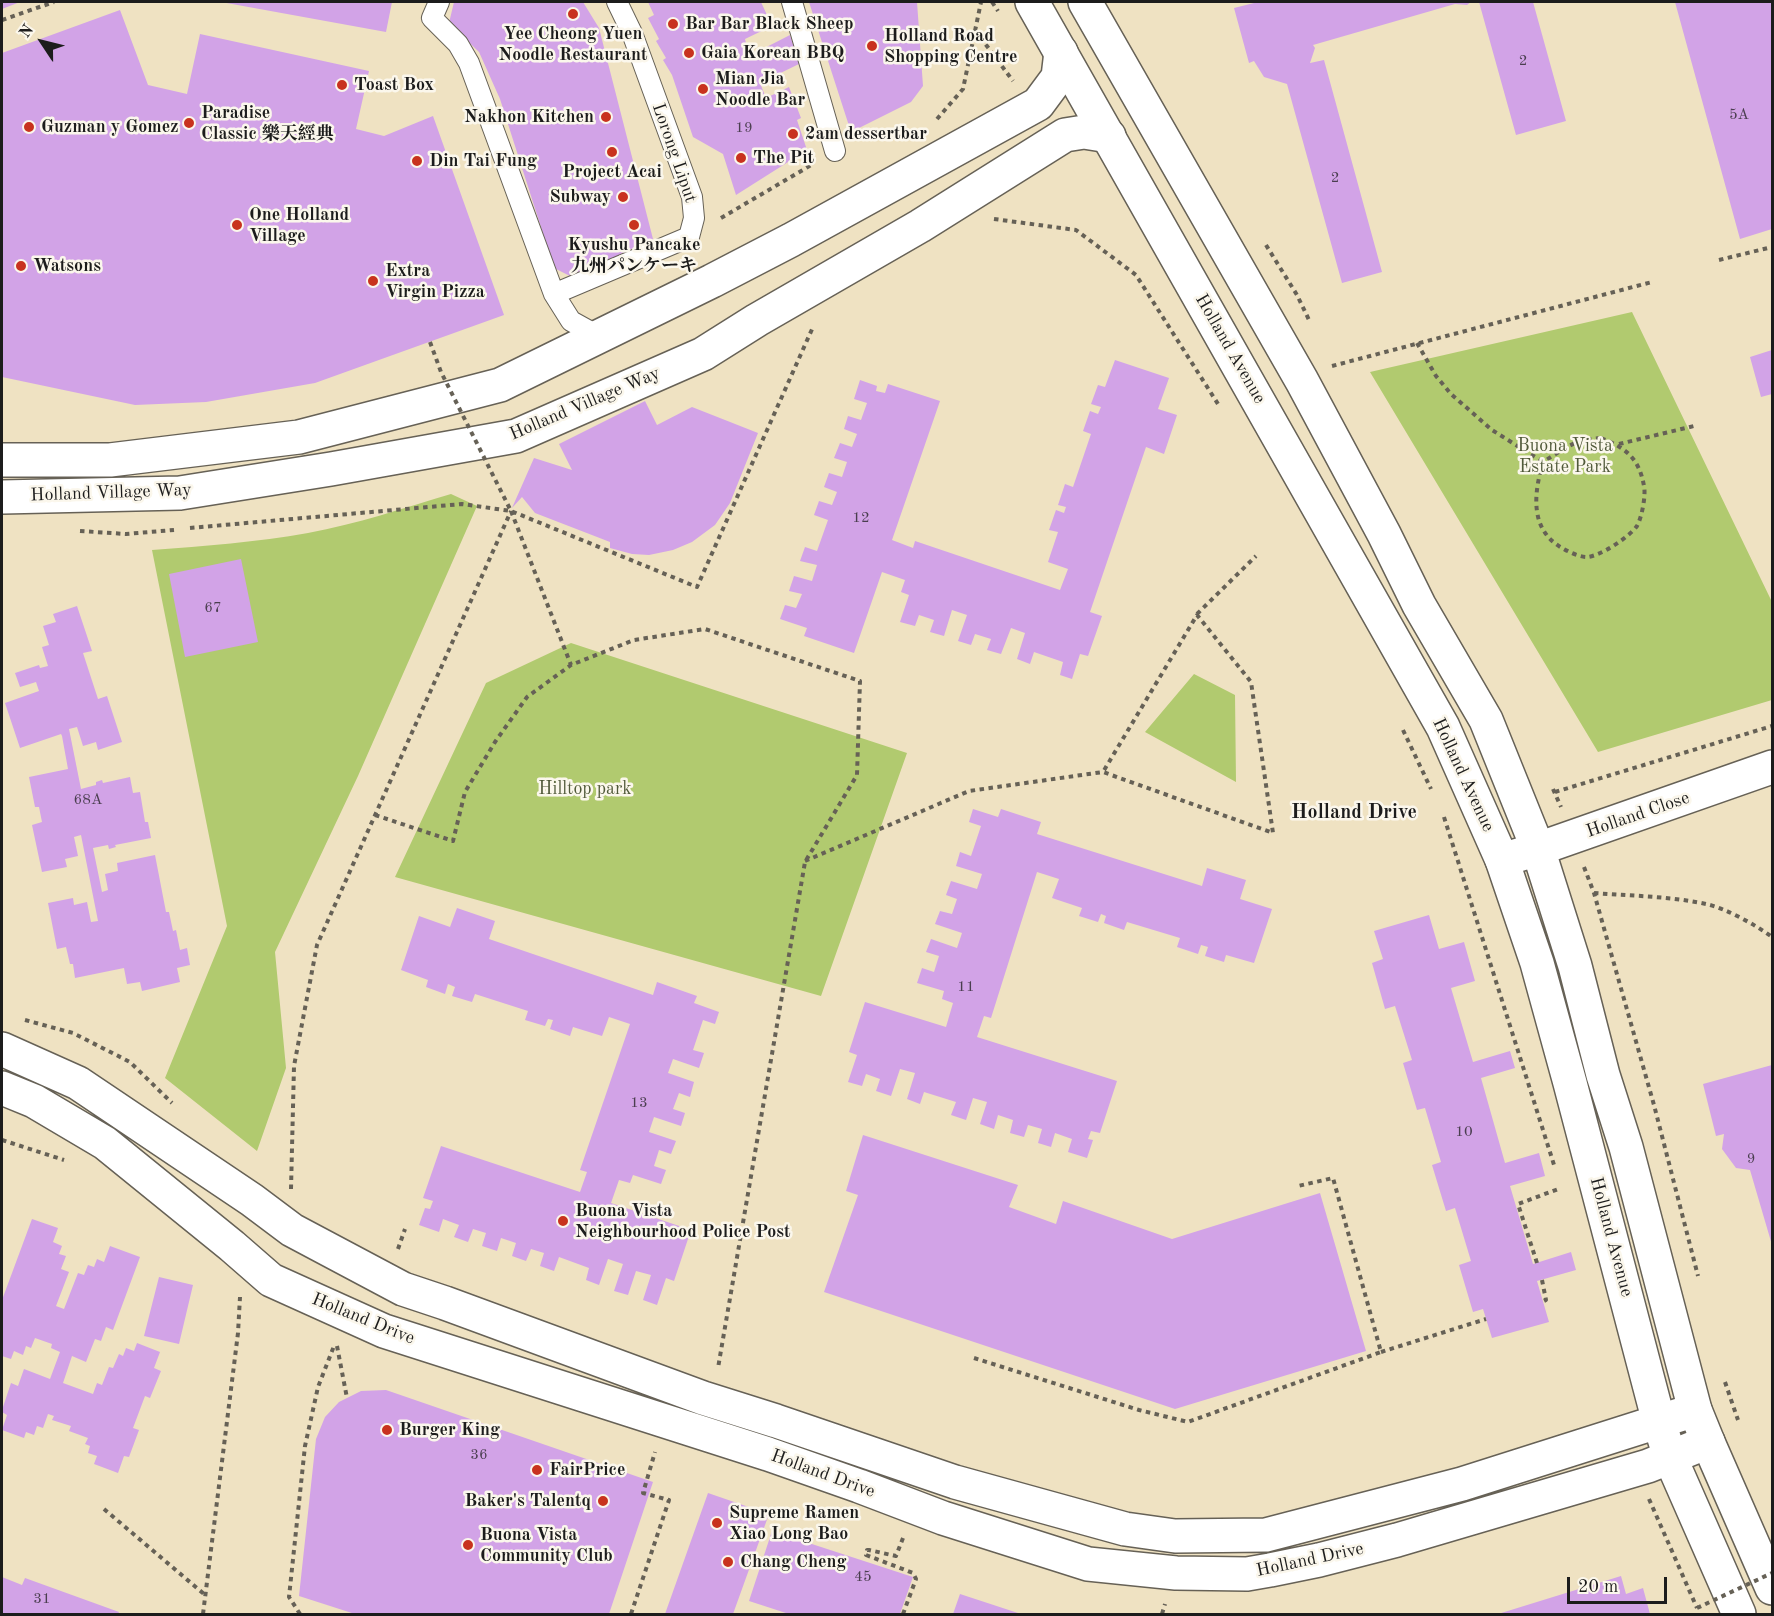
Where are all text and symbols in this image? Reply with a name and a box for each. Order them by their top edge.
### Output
marker: Yee Cheong Yuen Noodle Restaurant [566,7,580,21]
north arrow [12,12,72,72]
place label: Bar Bar Black Sheep [685,13,854,35]
marker: Bar Bar Black Sheep [666,17,680,31]
text: N [17,22,37,41]
place label: Yee Cheong Yuen Noodle Restaurant [498,23,648,66]
place label: Holland Road Shopping Centre [884,25,1017,68]
marker: Holland Road Shopping Centre [865,39,879,53]
place label: Gaia Korean BBQ [701,42,844,64]
marker: Gaia Korean BBQ [682,46,696,60]
house number: 2 [1519,52,1527,70]
place label: Mian Jia Noodle Bar [715,68,805,110]
place label: Toast Box [354,74,434,96]
marker: Toast Box [335,78,349,92]
marker: Mian Jia Noodle Bar [696,82,710,96]
street label: Lorong Liput [647,100,701,206]
place label: Paradise Classic 樂天經典 [201,102,334,144]
place label: Nakhon Kitchen [464,106,594,128]
house number: 5A [1729,106,1749,124]
marker: Nakhon Kitchen [599,110,613,124]
place label: Guzman y Gomez [41,116,178,138]
marker: Paradise Classic 樂天經典 [182,116,196,130]
house number: 19 [735,119,753,137]
marker: Guzman y Gomez [22,120,36,134]
place label: 2am dessertbar [805,123,927,145]
marker: 2am dessertbar [786,127,800,141]
marker: Project Acai [605,145,619,159]
place label: The Pit [753,147,814,169]
place label: Din Tai Fung [429,150,537,172]
marker: The Pit [734,151,748,165]
marker: Din Tai Fung [410,154,424,168]
place label: Project Acai [562,161,662,183]
house number: 2 [1331,169,1339,187]
place label: Subway [549,186,611,208]
marker: Subway [616,190,630,204]
place label: One Holland Village [249,204,349,246]
marker: One Holland Village [230,218,244,232]
marker: Kyushu Pancake 九州パンケーキ [627,218,641,232]
place label: Kyushu Pancake 九州パンケーキ [567,234,701,276]
place label: Watsons [33,255,101,277]
marker: Watsons [14,259,28,273]
place label: Extra Virgin Pizza [385,260,485,302]
marker: Extra Virgin Pizza [366,274,380,288]
street label: Holland Avenue [1190,290,1270,408]
street label: Holland Village Way [506,363,664,445]
park label: Buona Vista Estate Park [1517,435,1613,478]
street label: Holland Village Way [30,479,192,507]
house number: 12 [852,509,870,527]
house number: 67 [204,599,222,617]
street label: Holland Avenue [1427,715,1499,835]
park label: Hilltop park [538,778,632,800]
street label: Holland Close [1584,787,1692,843]
house number: 68A [74,791,102,809]
district label: Holland Drive [1291,801,1417,825]
house number: 11 [957,978,975,996]
house number: 13 [630,1094,648,1112]
house number: 10 [1455,1123,1473,1141]
house number: 9 [1747,1150,1755,1168]
street label: Holland Avenue [1585,1175,1637,1299]
place label: Buona Vista Neighbourhood Police Post [575,1200,791,1242]
marker: Buona Vista Neighbourhood Police Post [556,1214,570,1228]
street label: Holland Drive [308,1289,418,1349]
place label: Burger King [399,1419,500,1441]
marker: Burger King [380,1423,394,1437]
street label: Holland Drive [768,1445,878,1503]
house number: 36 [470,1446,488,1464]
place label: FairPrice [549,1459,625,1481]
marker: FairPrice [530,1463,544,1477]
place label: Baker's Talentq [464,1490,591,1512]
marker: Baker's Talentq [596,1494,610,1508]
place label: Supreme Ramen Xiao Long Bao [729,1502,859,1544]
marker: Supreme Ramen Xiao Long Bao [710,1516,724,1530]
place label: Buona Vista Community Club [480,1524,613,1567]
marker: Buona Vista Community Club [461,1538,475,1552]
street label: Holland Drive [1254,1538,1366,1582]
place label: Chang Cheng [740,1551,847,1573]
marker: Chang Cheng [721,1555,735,1569]
scale bar [1570,1565,1670,1603]
house number: 45 [854,1568,872,1586]
text: 20 m [1578,1578,1618,1596]
house number: 31 [33,1590,51,1608]

